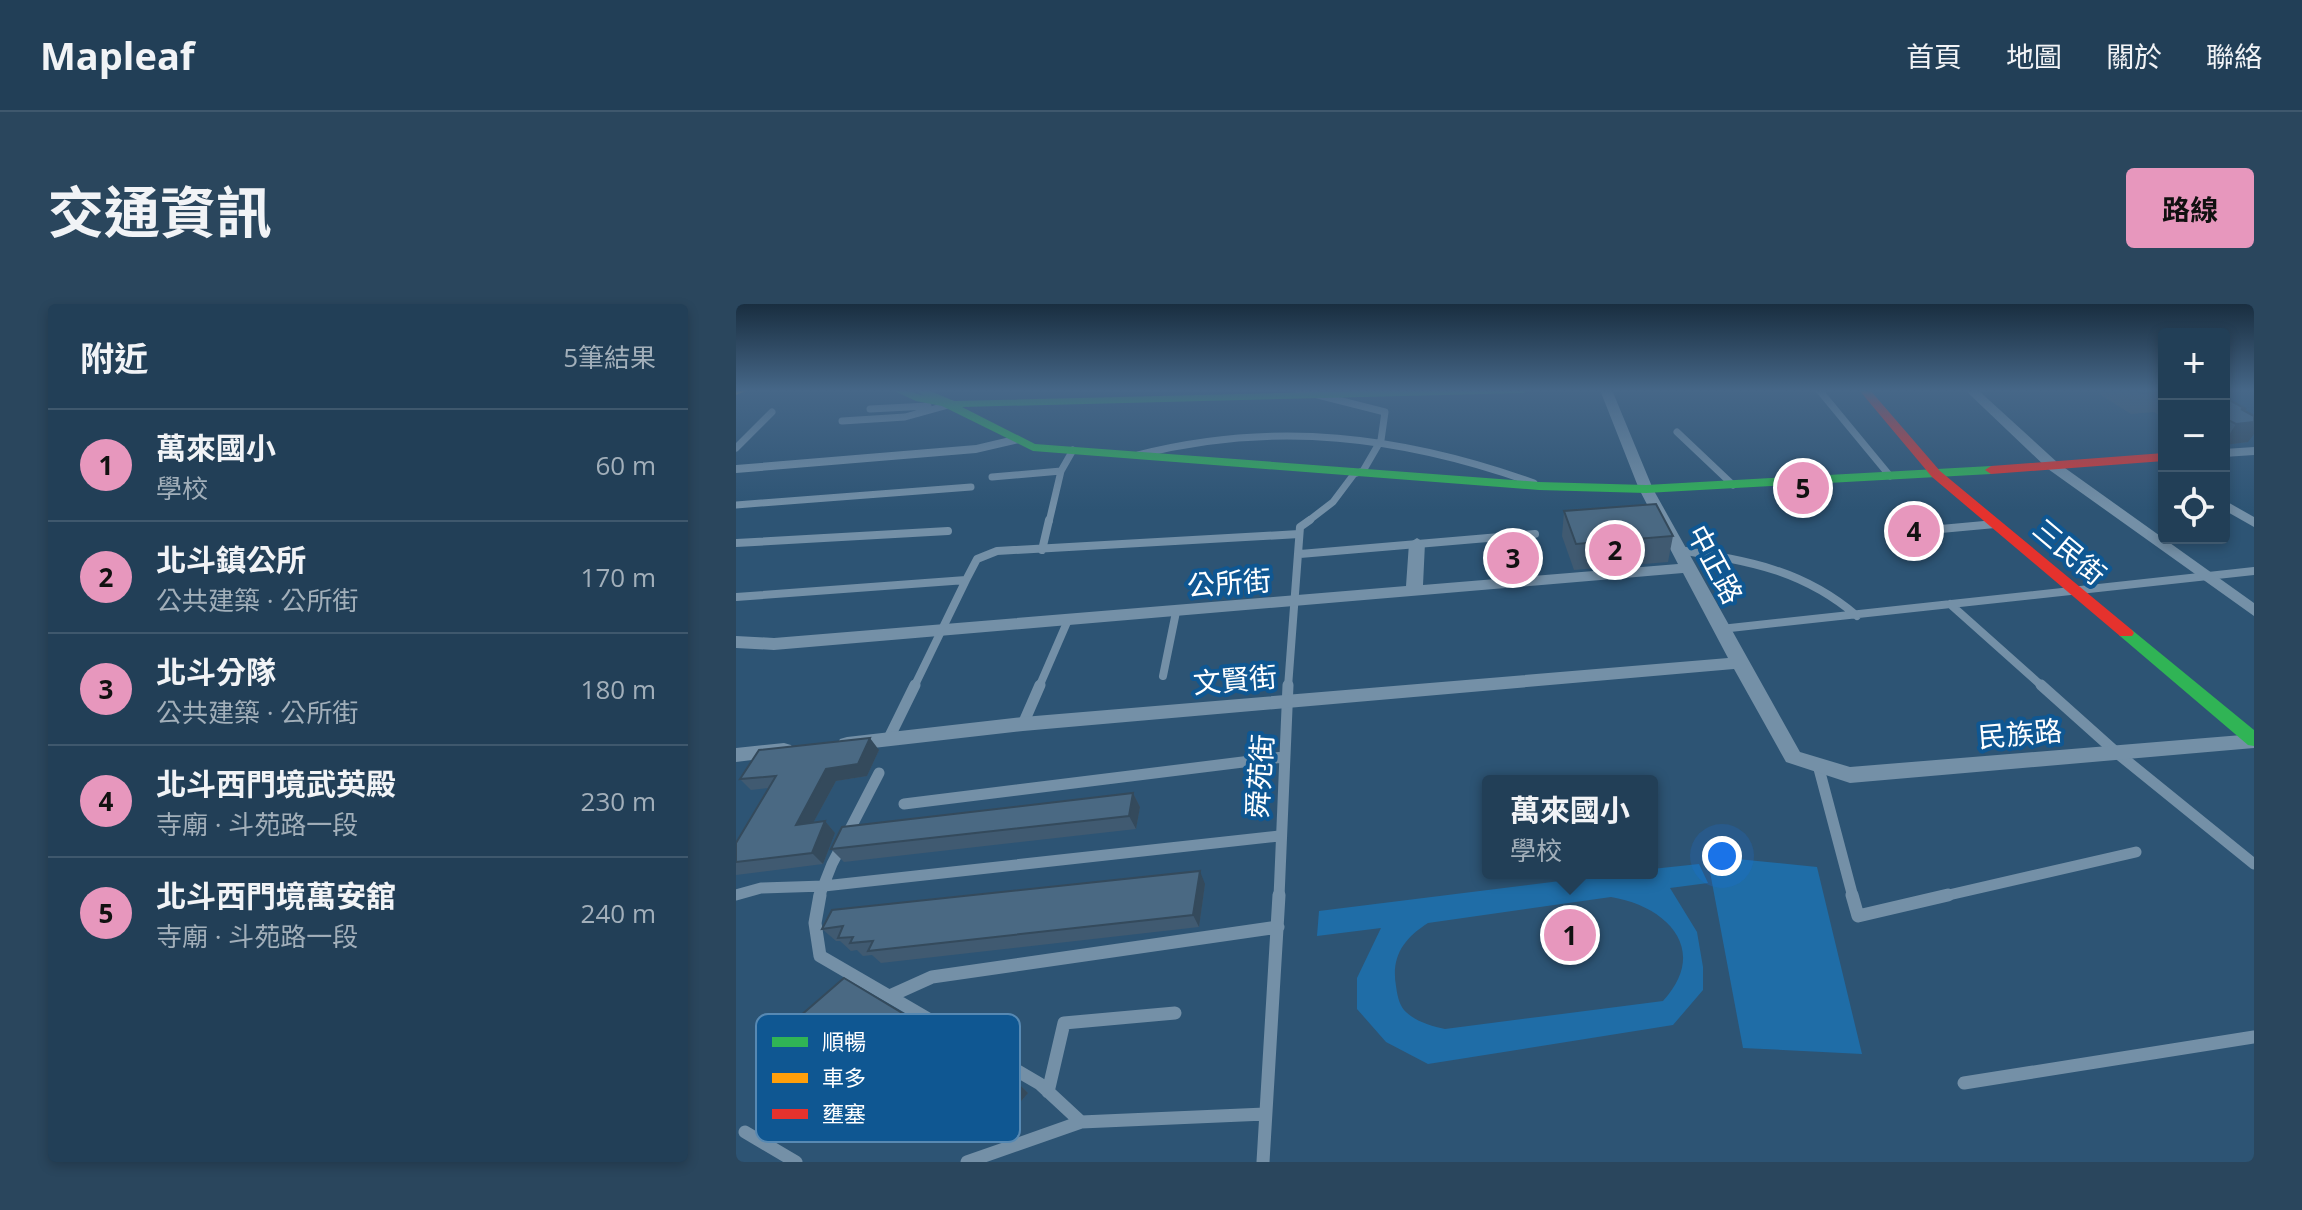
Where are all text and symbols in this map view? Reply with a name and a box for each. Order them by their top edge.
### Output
text: Mapleaf [40,29,195,81]
text: 首頁 [1906,37,1962,75]
text: 地圖 [2006,37,2062,75]
text: 關於 [2106,37,2162,75]
text: 聯絡 [2206,37,2262,75]
button: 路線 [2126,168,2254,248]
text: 交通資訊 [48,173,272,249]
map controls [2158,328,2230,544]
button: + [2158,328,2230,400]
text: 附近 [80,335,148,381]
text: 5筆結果 [563,339,656,375]
button: − [2158,400,2230,472]
text: 萬來國小 [156,427,276,468]
text: 1 [99,447,113,483]
text: 60 m [595,447,656,483]
pin: 5 [1777,458,1829,518]
text: 學校 [156,470,208,506]
button: locate [2158,472,2230,544]
pin: 4 [1888,501,1940,561]
street label: 三民街 [2026,509,2114,593]
street label: 中正路 [1680,518,1752,610]
pin: 2 [1589,520,1641,580]
pin: 3 [1487,528,1539,588]
text: 北斗鎮公所 [156,539,306,580]
text: 2 [99,559,113,595]
text: 170 m [581,559,656,595]
street label: 公所街 [1186,560,1272,604]
text: 公共建築 · 公所街 [156,582,358,618]
text: 北斗分隊 [156,651,276,692]
street label: 文賢街 [1191,656,1279,702]
text: 3 [99,671,113,707]
text: 180 m [581,671,656,707]
text: 公共建築 · 公所街 [156,694,358,730]
street label: 民族路 [1976,710,2064,756]
street label: 舜苑街 [1237,733,1281,819]
text: 北斗西門境武英殿 [156,763,396,804]
popup [1482,775,1658,879]
text: 4 [99,783,113,819]
text: 230 m [581,783,656,819]
text: 萬來國小 [1510,789,1630,830]
text: 寺廟 · 斗苑路一段 [156,806,358,842]
text: 學校 [1510,832,1562,868]
your location [1702,836,1742,876]
text: 北斗西門境萬安舘 [156,875,396,916]
text: 5 [99,895,113,931]
text: 240 m [581,895,656,931]
pin: 1 [1544,905,1596,965]
text: 寺廟 · 斗苑路一段 [156,918,358,954]
legend [756,1014,1020,1142]
text: 順暢 [822,1026,866,1056]
text: 車多 [822,1062,866,1092]
text: 壅塞 [822,1098,866,1128]

